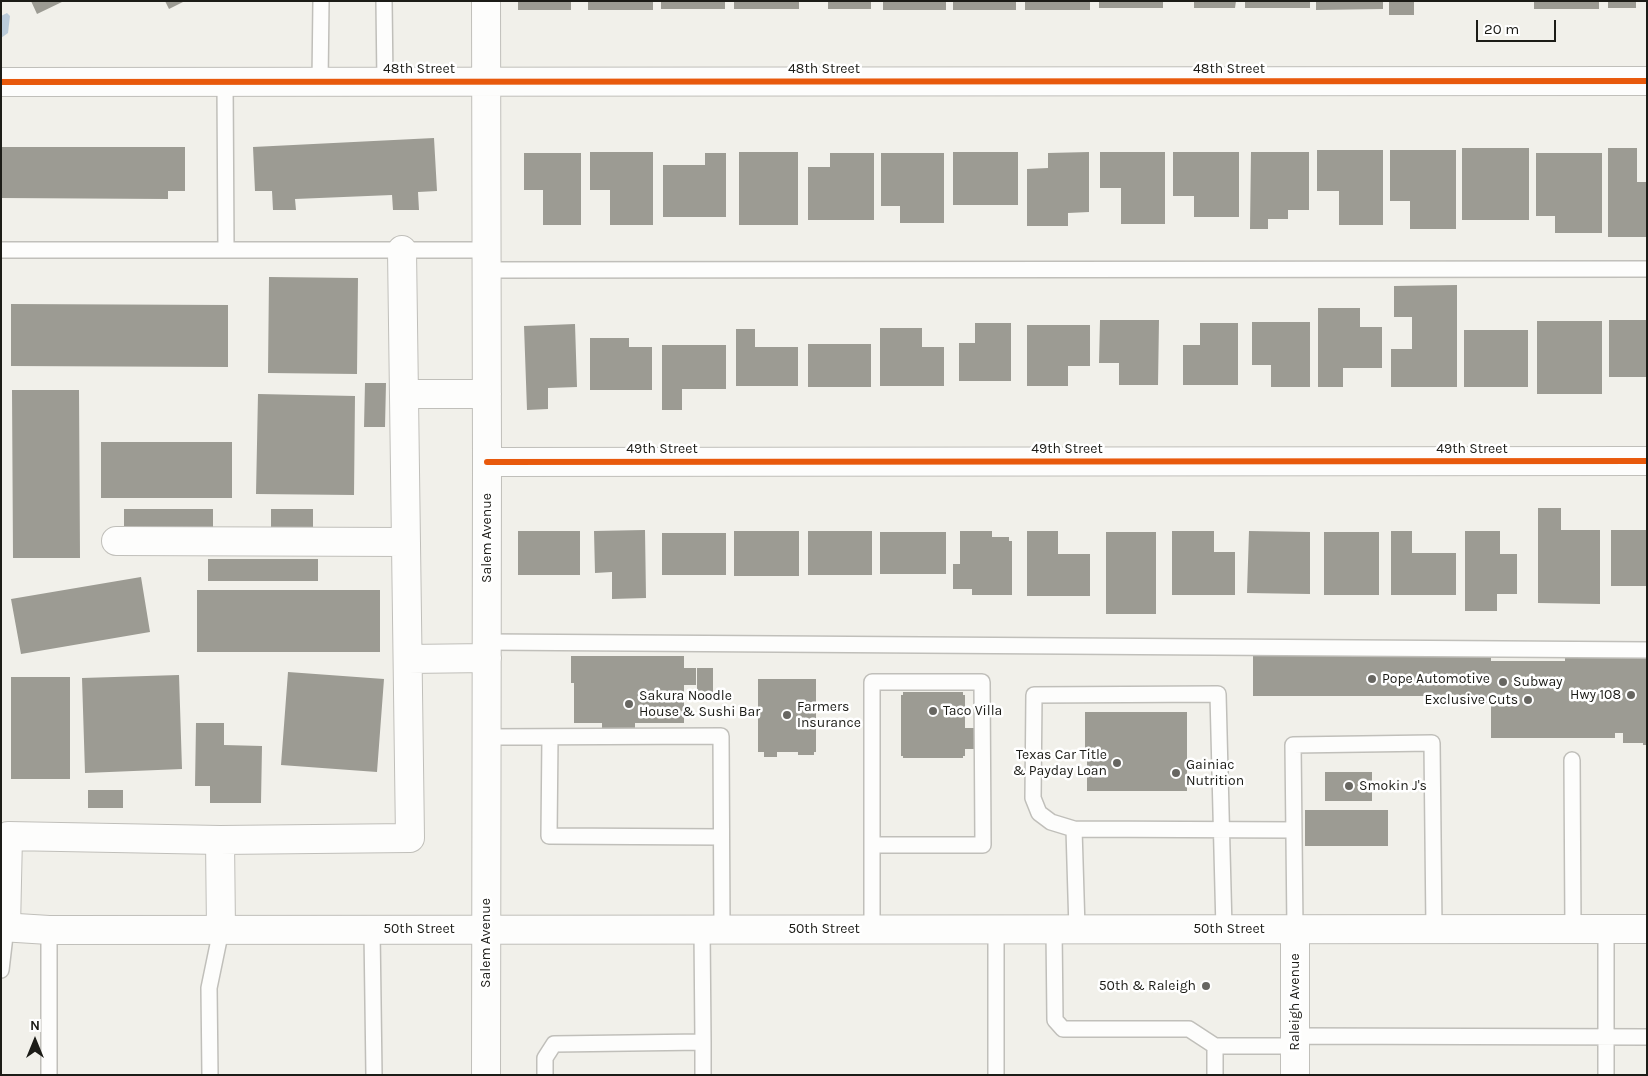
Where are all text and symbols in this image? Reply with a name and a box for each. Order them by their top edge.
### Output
scale bar [1478,10,1558,42]
text: 20 m [1484,20,1519,38]
street label: 48th Street [383,61,455,77]
street label: 48th Street [788,61,860,77]
street label: 48th Street [1193,61,1265,77]
street label: 49th Street [626,441,698,457]
street label: 49th Street [1031,441,1103,457]
street label: 49th Street [1436,441,1508,457]
street label: Salem Avenue [479,493,495,583]
place label: Pope Automotive [1382,671,1490,687]
marker: Pope Automotive [1366,673,1378,685]
place label: Subway [1513,674,1563,690]
marker: Subway [1497,676,1509,688]
place label: Hwy 108 [1570,687,1621,703]
place label: Sakura Noodle House & Sushi Bar [639,688,760,720]
marker: Hwy 108 [1625,689,1637,701]
place label: Exclusive Cuts [1425,692,1518,708]
marker: Exclusive Cuts [1522,694,1534,706]
marker: Sakura Noodle House & Sushi Bar [623,698,635,710]
place label: Farmers Insurance [797,699,861,732]
place label: Taco Villa [943,703,1002,719]
marker: Taco Villa [927,705,939,717]
marker: Farmers Insurance [781,709,793,721]
place label: Texas Car Title & Payday Loan [1013,747,1107,780]
marker: Texas Car Title & Payday Loan [1111,757,1123,769]
place label: Gainiac Nutrition [1186,757,1244,790]
marker: Gainiac Nutrition [1170,767,1182,779]
place label: Smokin J's [1359,778,1427,794]
marker: Smokin J's [1343,780,1355,792]
street label: Salem Avenue [478,898,494,988]
street label: 50th Street [383,921,455,937]
street label: 50th Street [788,921,860,937]
street label: 50th Street [1193,921,1265,937]
street label: Raleigh Avenue [1287,953,1303,1051]
place label: 50th & Raleigh [1099,978,1196,994]
marker: 50th & Raleigh [1200,980,1212,992]
north arrow [10,1016,60,1066]
text: N [30,1017,40,1034]

